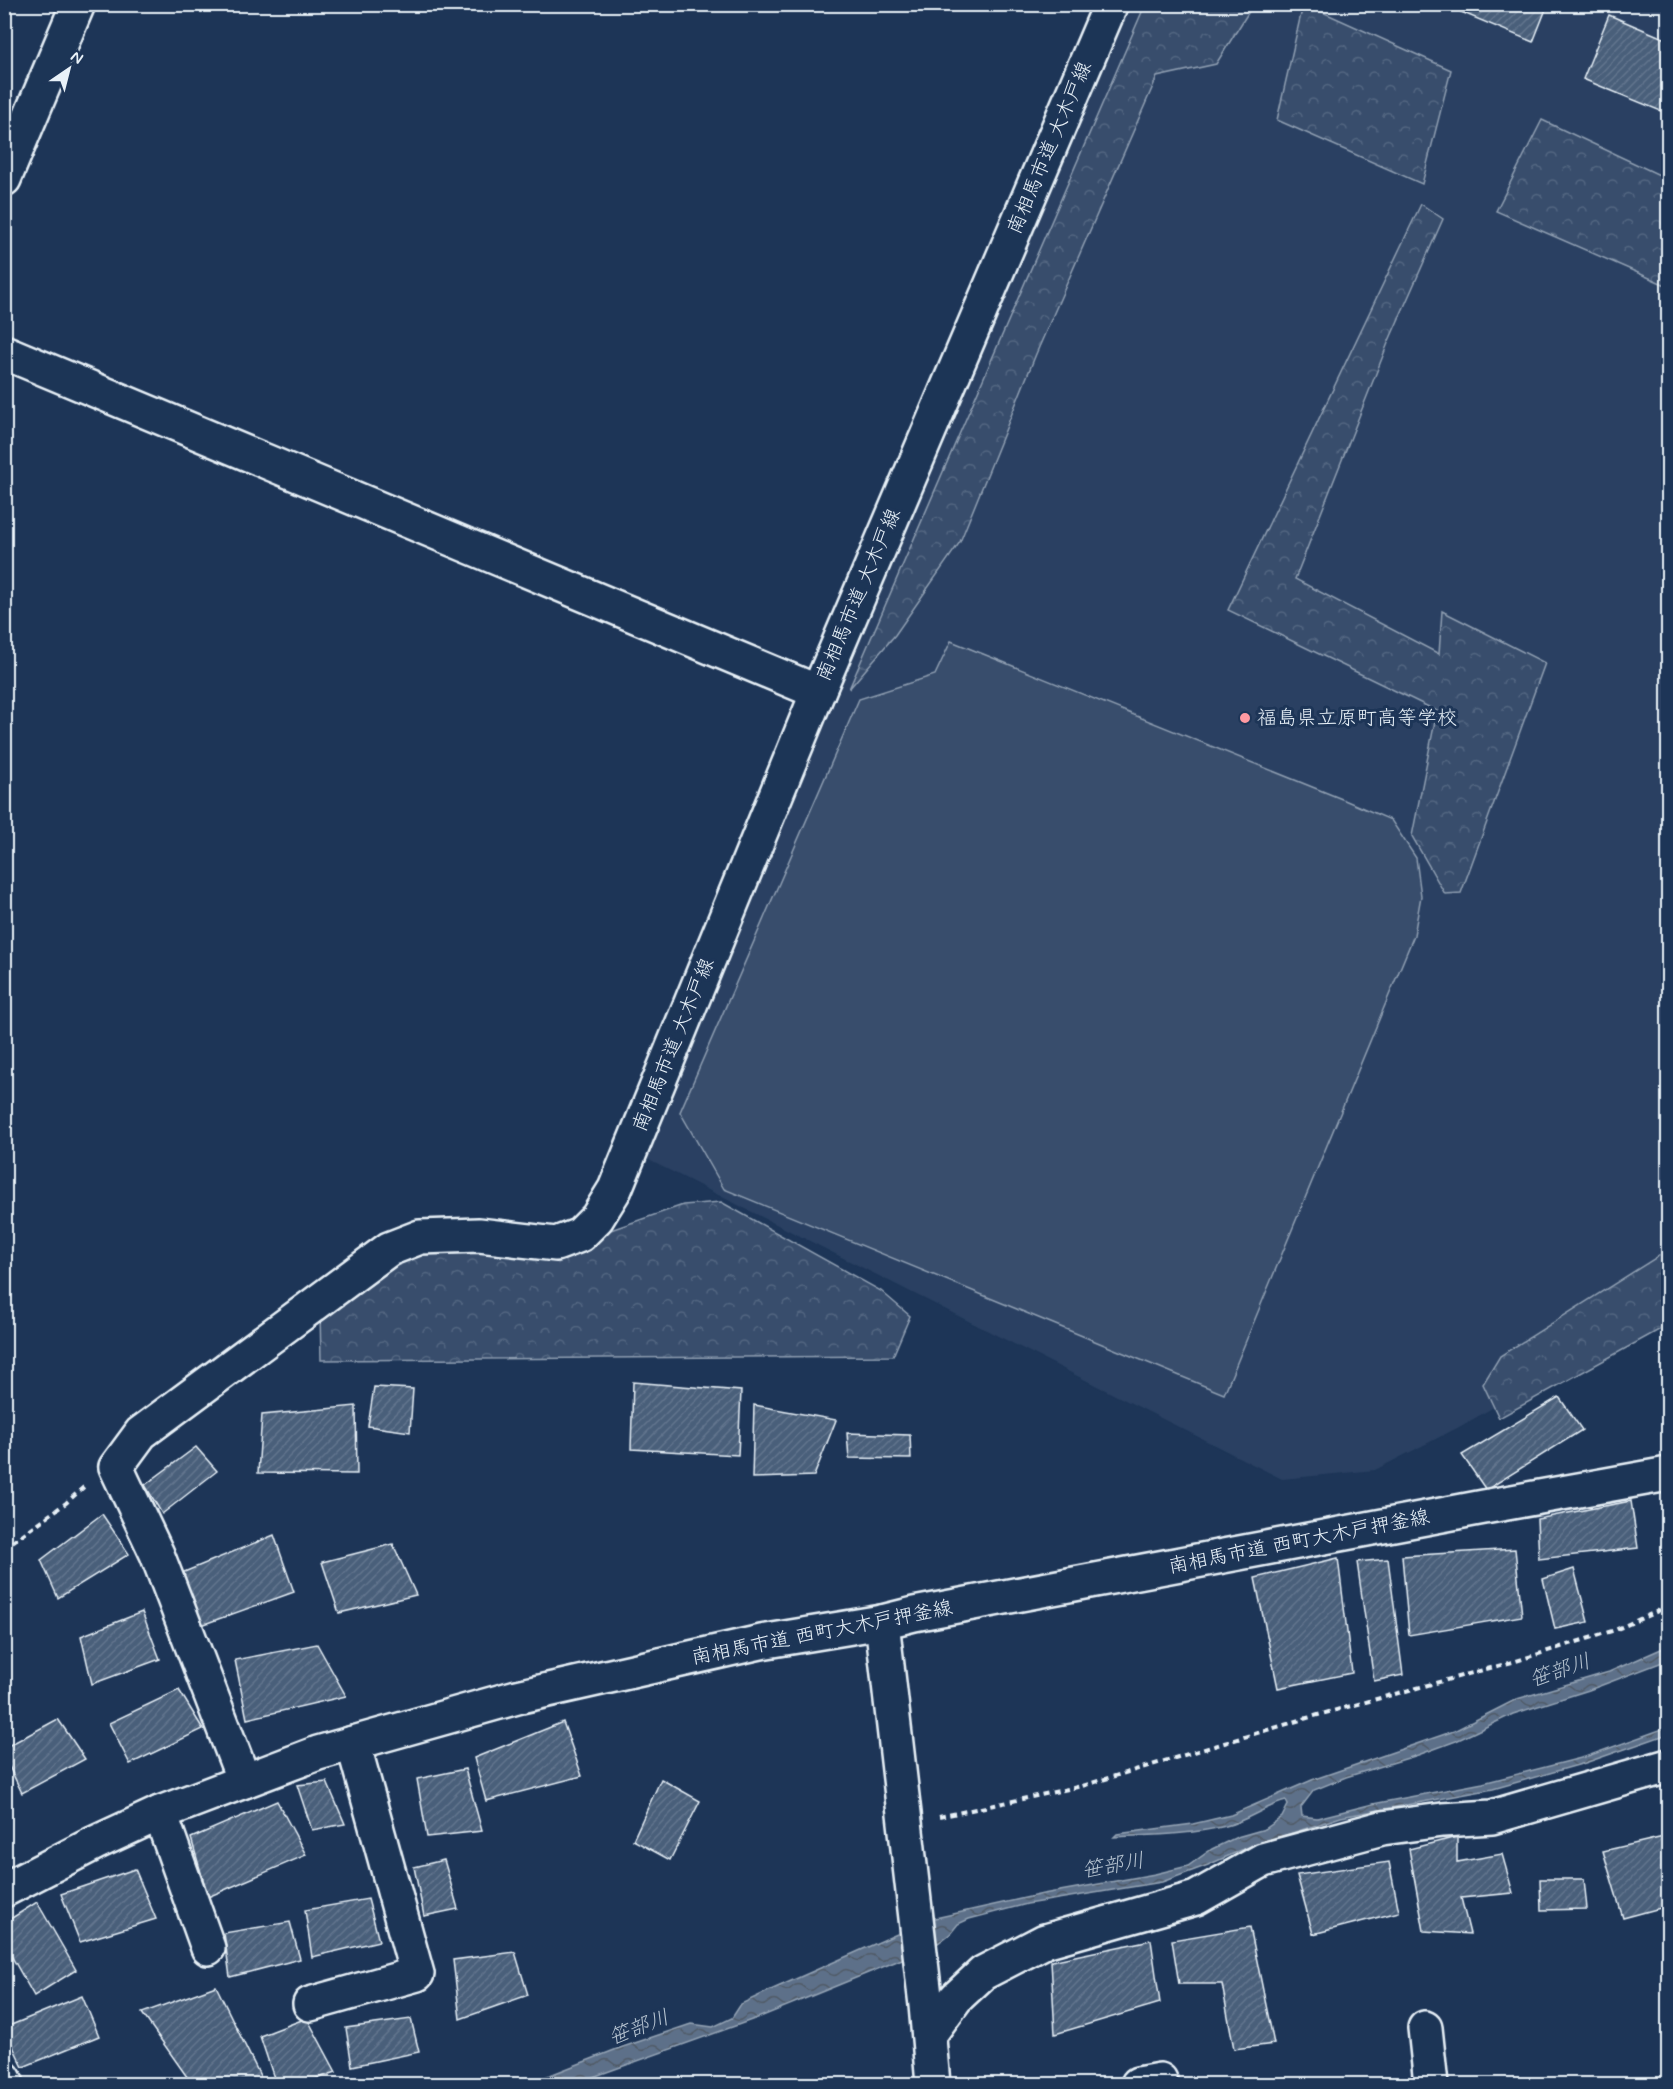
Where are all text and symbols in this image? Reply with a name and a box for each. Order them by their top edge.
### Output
north arrow [39,39,99,99]
text: N [66,46,87,70]
street label: 南相馬市道 大木戸線 [1001,57,1099,239]
street label: 南相馬市道 大木戸線 [810,504,908,686]
place label: 福島県立原町高等学校 [1257,705,1457,732]
marker: 福島県立原町高等学校 [1238,711,1252,725]
street label: 南相馬市道 大木戸線 [627,954,721,1136]
street label: 南相馬市道 西町大木戸押釜線 [1166,1503,1432,1581]
street label: 南相馬市道 西町大木戸押釜線 [689,1594,955,1672]
water label: 笹部川 [1526,1648,1594,1694]
water label: 笹部川 [1080,1847,1146,1885]
water label: 笹部川 [605,2004,673,2052]

